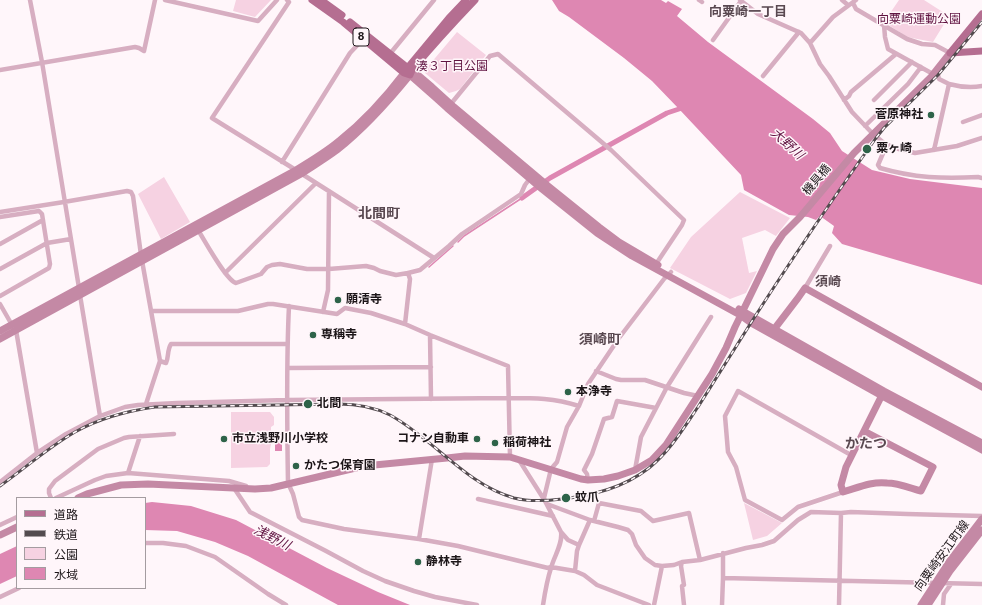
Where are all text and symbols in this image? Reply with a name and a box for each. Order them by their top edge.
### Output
district label: 向粟崎一丁目 [709,4,787,20]
park label: 向粟崎運動公園 [877,13,961,27]
road number: 8 [353,28,369,46]
park label: 湊３丁目公園 [416,60,488,74]
place label: 菅原神社 [875,108,923,122]
marker: 菅原神社 [926,110,936,120]
water label: 大野川 [767,125,807,163]
place label: 粟ヶ崎 [876,142,912,156]
marker: 粟ヶ崎 [861,143,873,155]
street label: 機具橋 [800,162,834,198]
district label: 北間町 [358,206,400,222]
district label: 須崎 [815,274,841,290]
place label: 願清寺 [346,293,382,307]
marker: 願清寺 [333,295,343,305]
place label: 専稱寺 [321,328,357,342]
marker: 専稱寺 [308,330,318,340]
district label: 須崎町 [579,332,621,348]
place label: 本浄寺 [576,385,612,399]
marker: 本浄寺 [563,387,573,397]
place label: 北間 [317,397,341,411]
marker: 北間 [302,398,314,410]
place label: 市立浅野川小学校 [232,432,328,446]
place label: コナン自動車 [397,432,469,446]
marker: 市立浅野川小学校 [219,434,229,444]
marker: コナン自動車 [472,434,482,444]
place label: 稲荷神社 [503,436,551,450]
district label: かたつ [845,436,887,452]
marker: 稲荷神社 [490,438,500,448]
place label: かたつ保育園 [304,459,376,473]
marker: かたつ保育園 [291,461,301,471]
place label: 蚊爪 [575,491,599,505]
marker: 蚊爪 [560,492,572,504]
legend [16,497,146,589]
text: 道路 [54,507,78,522]
street label: 向粟崎安江町線 [911,518,973,594]
water label: 浅野川 [251,522,293,554]
text: 鉄道 [54,527,78,542]
text: 公園 [54,547,78,562]
place label: 静林寺 [426,555,462,569]
marker: 静林寺 [413,557,423,567]
text: 水域 [54,567,78,582]

